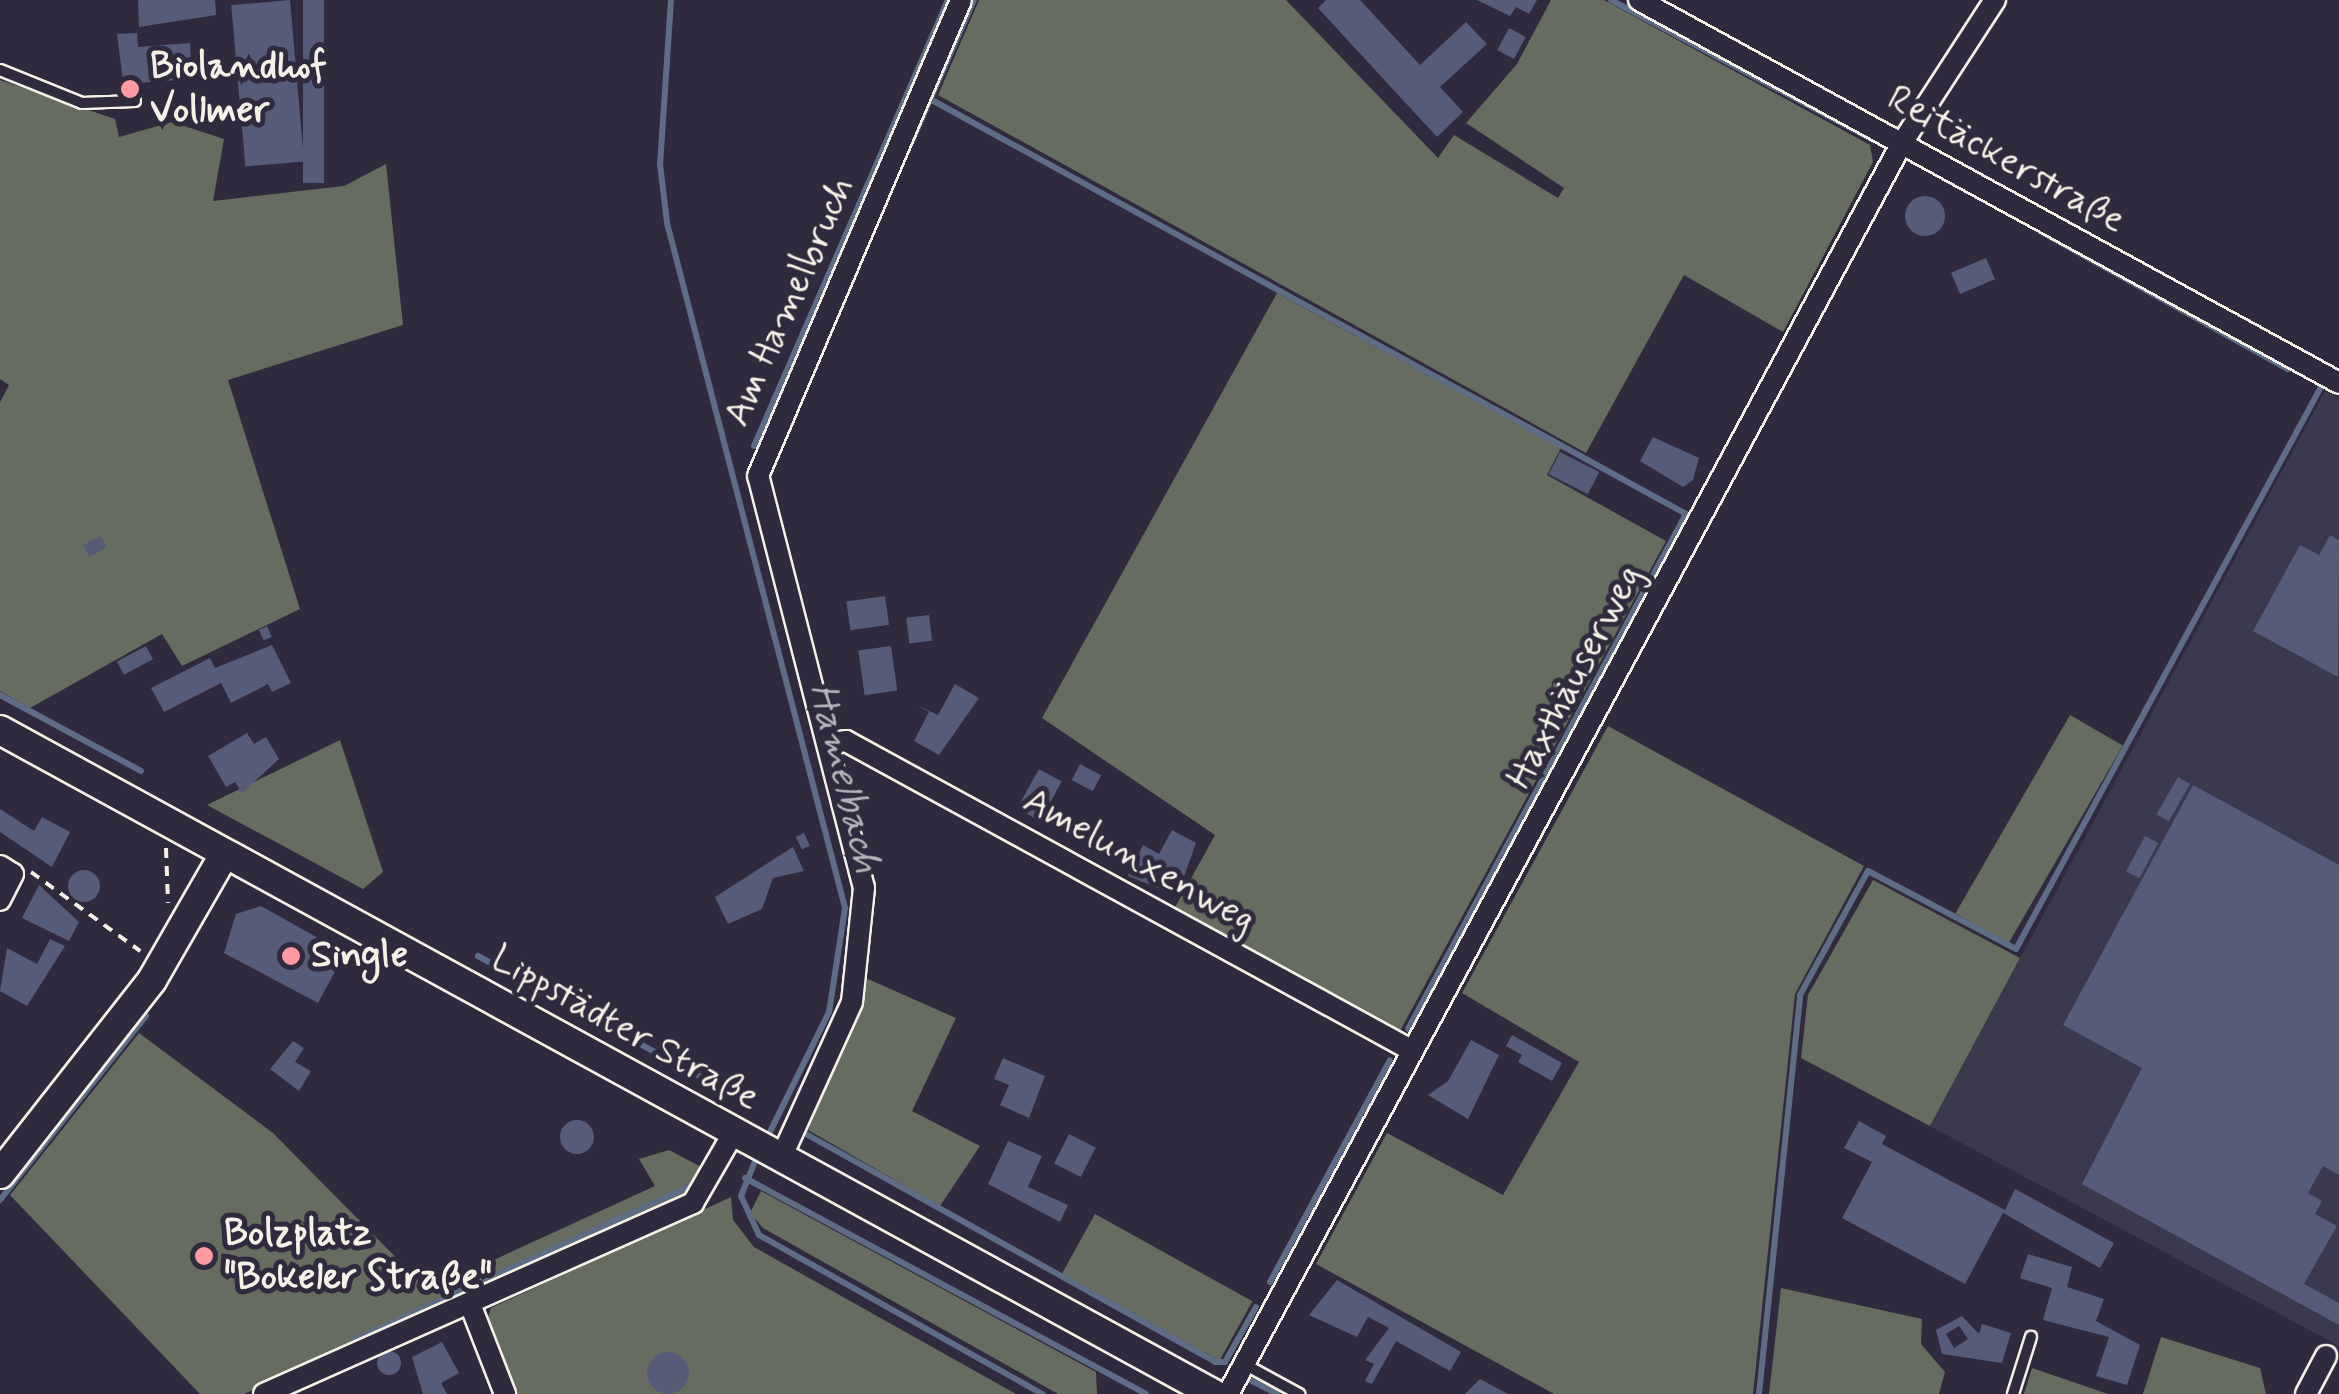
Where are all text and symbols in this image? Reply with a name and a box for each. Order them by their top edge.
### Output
place label: Biolandhof Vollmer [150,44,327,133]
street label: Reitäckerstraße [1879,76,2133,244]
marker: Biolandhof Vollmer [119,78,141,100]
street label: Am Hamelbruch [716,173,864,431]
street label: Haxthäuserweg [1497,557,1653,797]
water label: Hamelbach [797,678,891,878]
street label: Amelunxenweg [1015,778,1263,944]
place label: Single [311,933,408,979]
street label: Lippstädter Straße [483,936,767,1122]
marker: Single [280,945,302,967]
place label: Bolzplatz "Bokeler Straße" [224,1211,492,1300]
marker: Bolzplatz "Bokeler Straße" [193,1245,215,1267]

